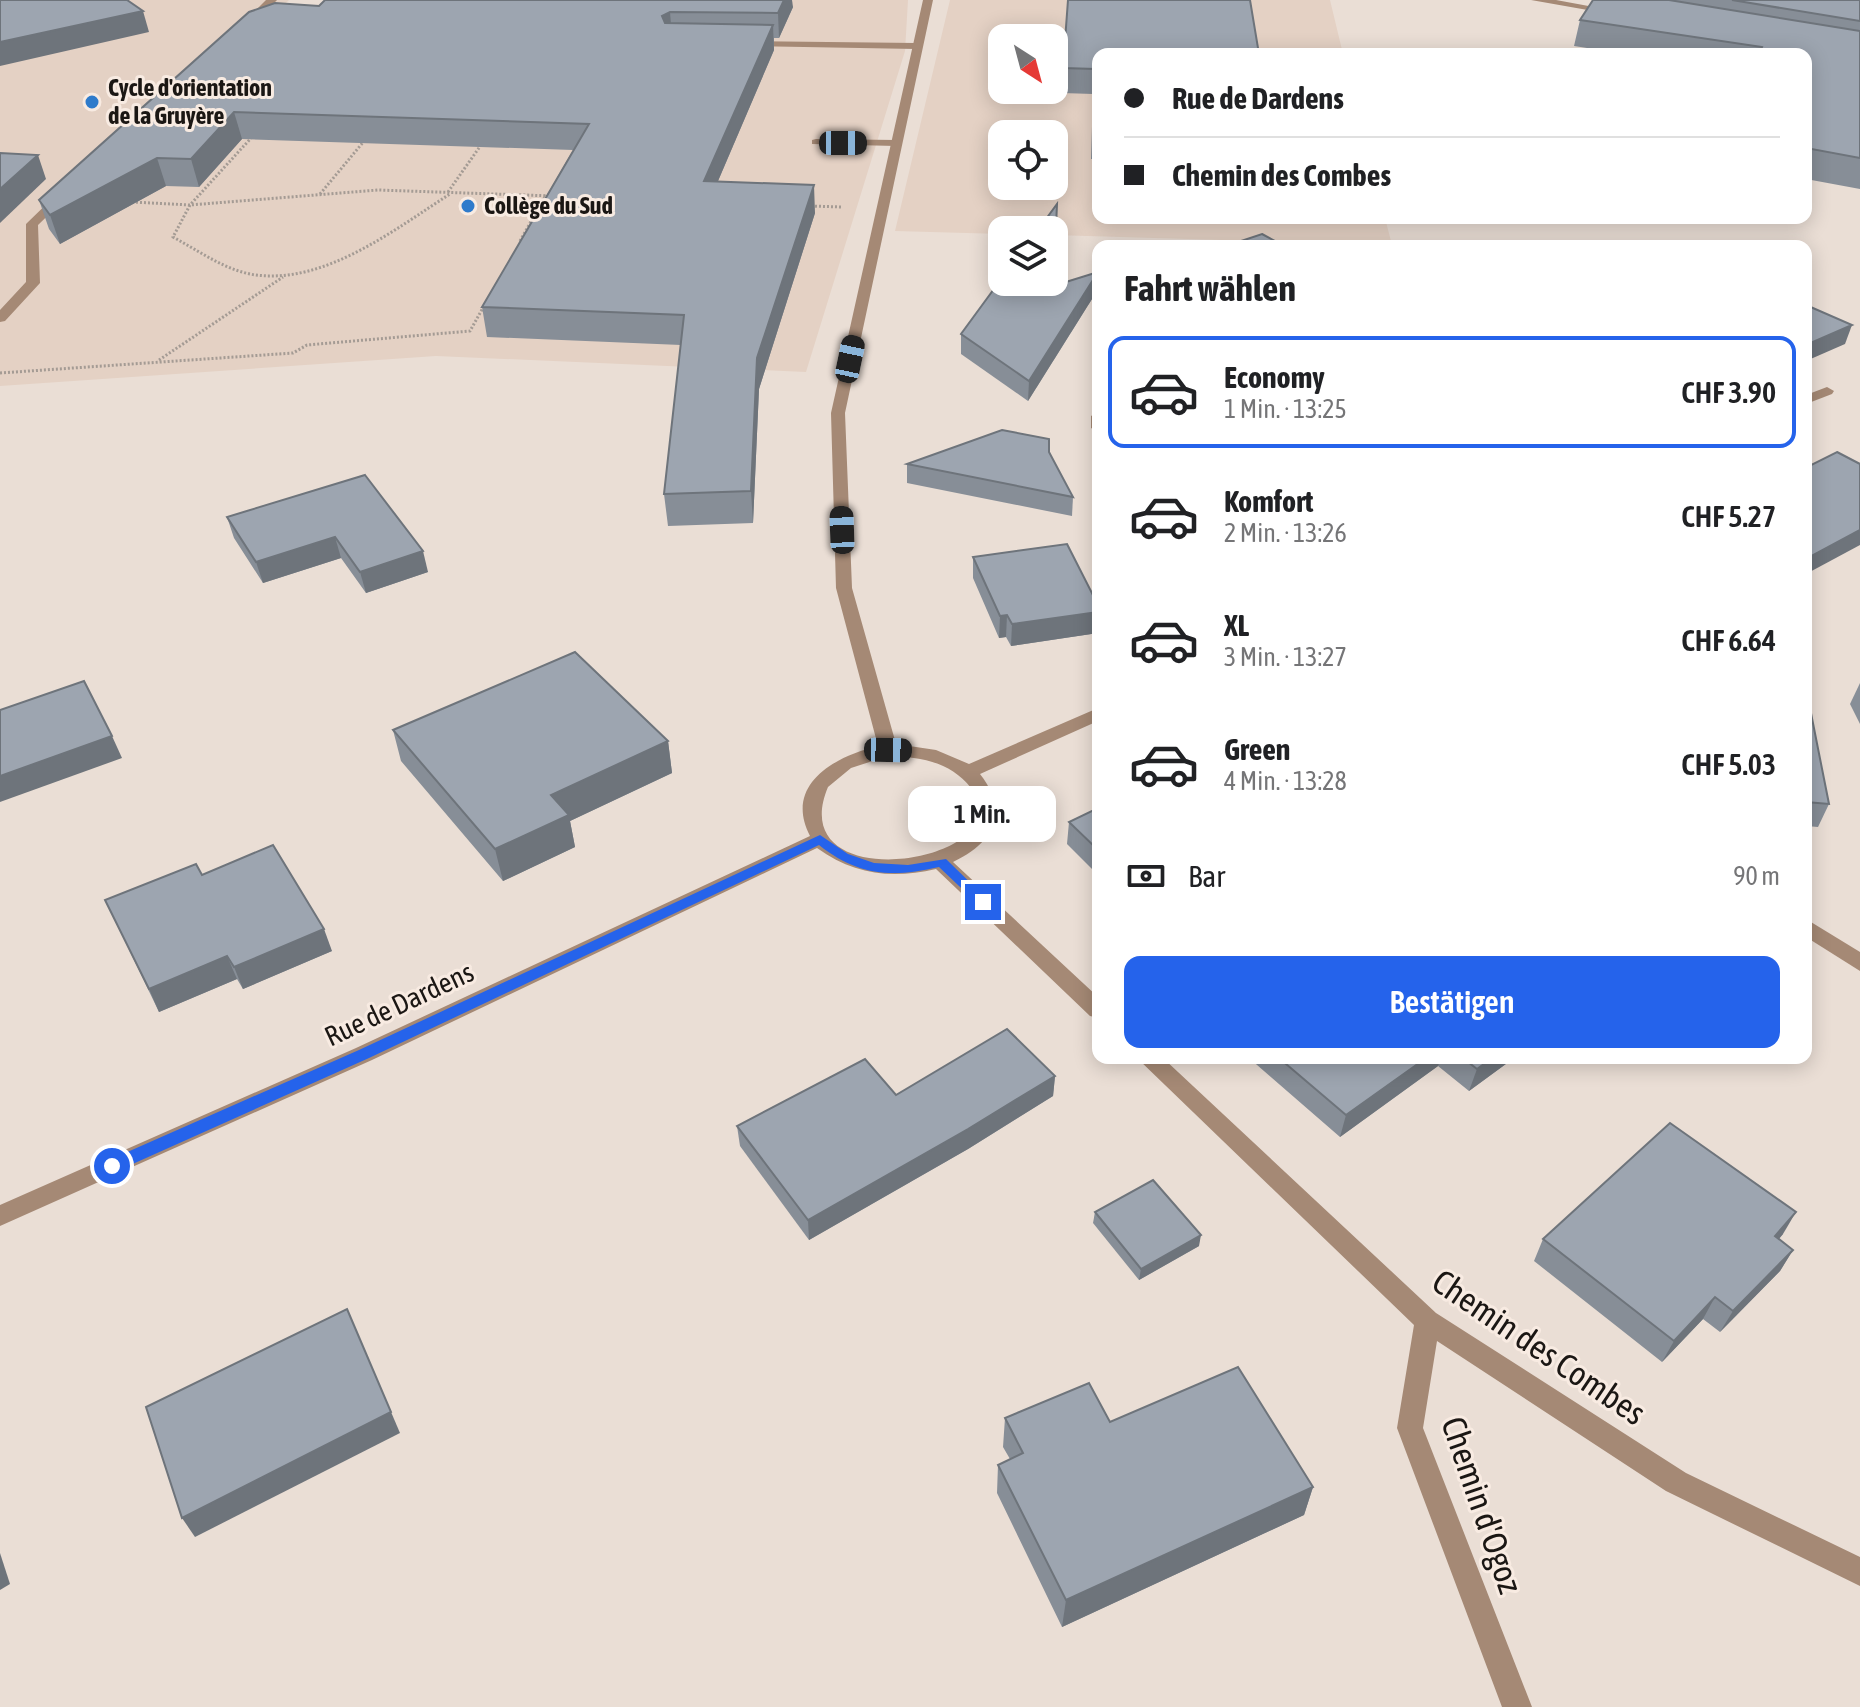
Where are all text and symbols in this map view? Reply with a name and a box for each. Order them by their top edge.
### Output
north arrow [988,24,1068,104]
map controls [988,24,1068,296]
place label: Cycle d'orientation de la Gruyère [108,74,272,129]
text: Rue de Dardens [1172,81,1344,115]
marker: Cycle d'orientation de la Gruyère [83,93,101,111]
button: locate [988,120,1068,200]
car [819,131,867,155]
text: Chemin des Combes [1172,158,1391,192]
place label: Collège du Sud [484,192,613,219]
marker: Collège du Sud [459,197,477,215]
button: layers [988,216,1068,296]
text: Fahrt wählen [1124,267,1296,309]
car [833,333,867,385]
icon: car [1128,356,1200,428]
text: Economy [1224,360,1325,394]
text: CHF 3.90 [1681,375,1776,409]
text: 1 Min. · 13:25 [1224,394,1347,424]
icon: car [1128,480,1200,552]
text: Komfort [1224,484,1313,518]
text: CHF 5.27 [1681,499,1776,533]
car [829,506,855,554]
text: 2 Min. · 13:26 [1224,518,1347,548]
icon: car [1128,604,1200,676]
text: XL [1224,608,1249,642]
text: CHF 6.64 [1681,623,1776,657]
text: 3 Min. · 13:27 [1224,642,1347,672]
icon: car [1128,728,1200,800]
text: Green [1224,732,1290,766]
car [864,738,912,762]
text: CHF 5.03 [1681,747,1776,781]
text: 4 Min. · 13:28 [1224,766,1347,796]
callout: 1 Min. [909,786,1057,842]
text: 1 Min. [954,799,1010,829]
icon: cash [1124,854,1168,898]
text: Bar [1188,859,1225,893]
text: 90 m [1733,861,1780,891]
route end [965,884,1001,920]
street label: Rue de Dardens [320,956,478,1052]
button: Bestätigen [1124,956,1780,1048]
route start [94,1148,130,1184]
street label: Chemin des Combes [1425,1261,1653,1432]
street label: Chemin d'Ogoz [1434,1411,1531,1598]

